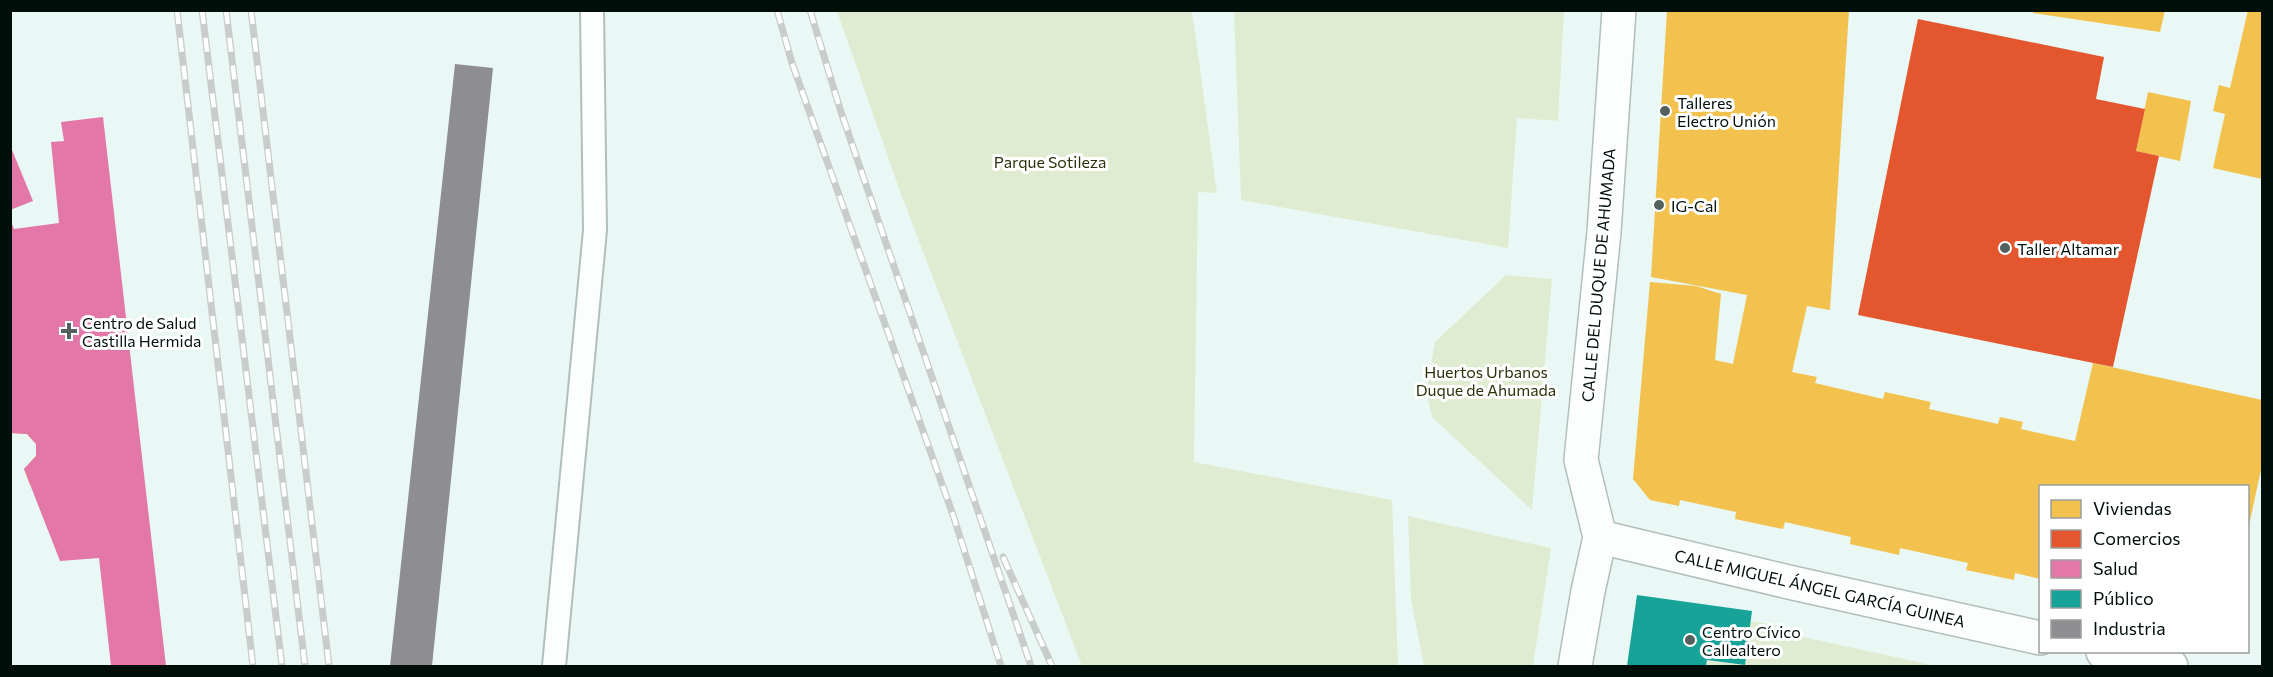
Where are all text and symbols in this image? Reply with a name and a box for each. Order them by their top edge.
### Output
place label: Talleres Electro Unión [1677,93,1776,130]
marker: Talleres Electro Unión [1658,104,1672,118]
street label: CALLE DEL DUQUE DE AHUMADA [1577,147,1619,403]
park label: Parque Sotileza [994,152,1106,171]
place label: IG-Cal [1671,196,1717,215]
marker: IG-Cal [1652,198,1666,212]
place label: Taller Altamar [2017,239,2120,258]
marker: Taller Altamar [1998,241,2012,255]
place label: Centro de Salud Castilla Hermida [82,313,201,350]
marker: Centro de Salud Castilla Hermida [60,322,78,340]
park label: Huertos Urbanos Duque de Ahumada [1416,362,1556,399]
legend [2039,485,2249,653]
text: Viviendas [2093,497,2172,519]
text: Comercios [2093,527,2180,549]
street label: CALLE MIGUEL ÁNGEL GARCÍA GUINEA [1673,545,1967,631]
text: Salud [2093,557,2138,579]
text: Público [2093,587,2154,609]
text: Industria [2093,617,2166,639]
place label: Centro Cívico Callealtero [1702,622,1801,659]
marker: Centro Cívico Callealtero [1683,633,1697,647]

